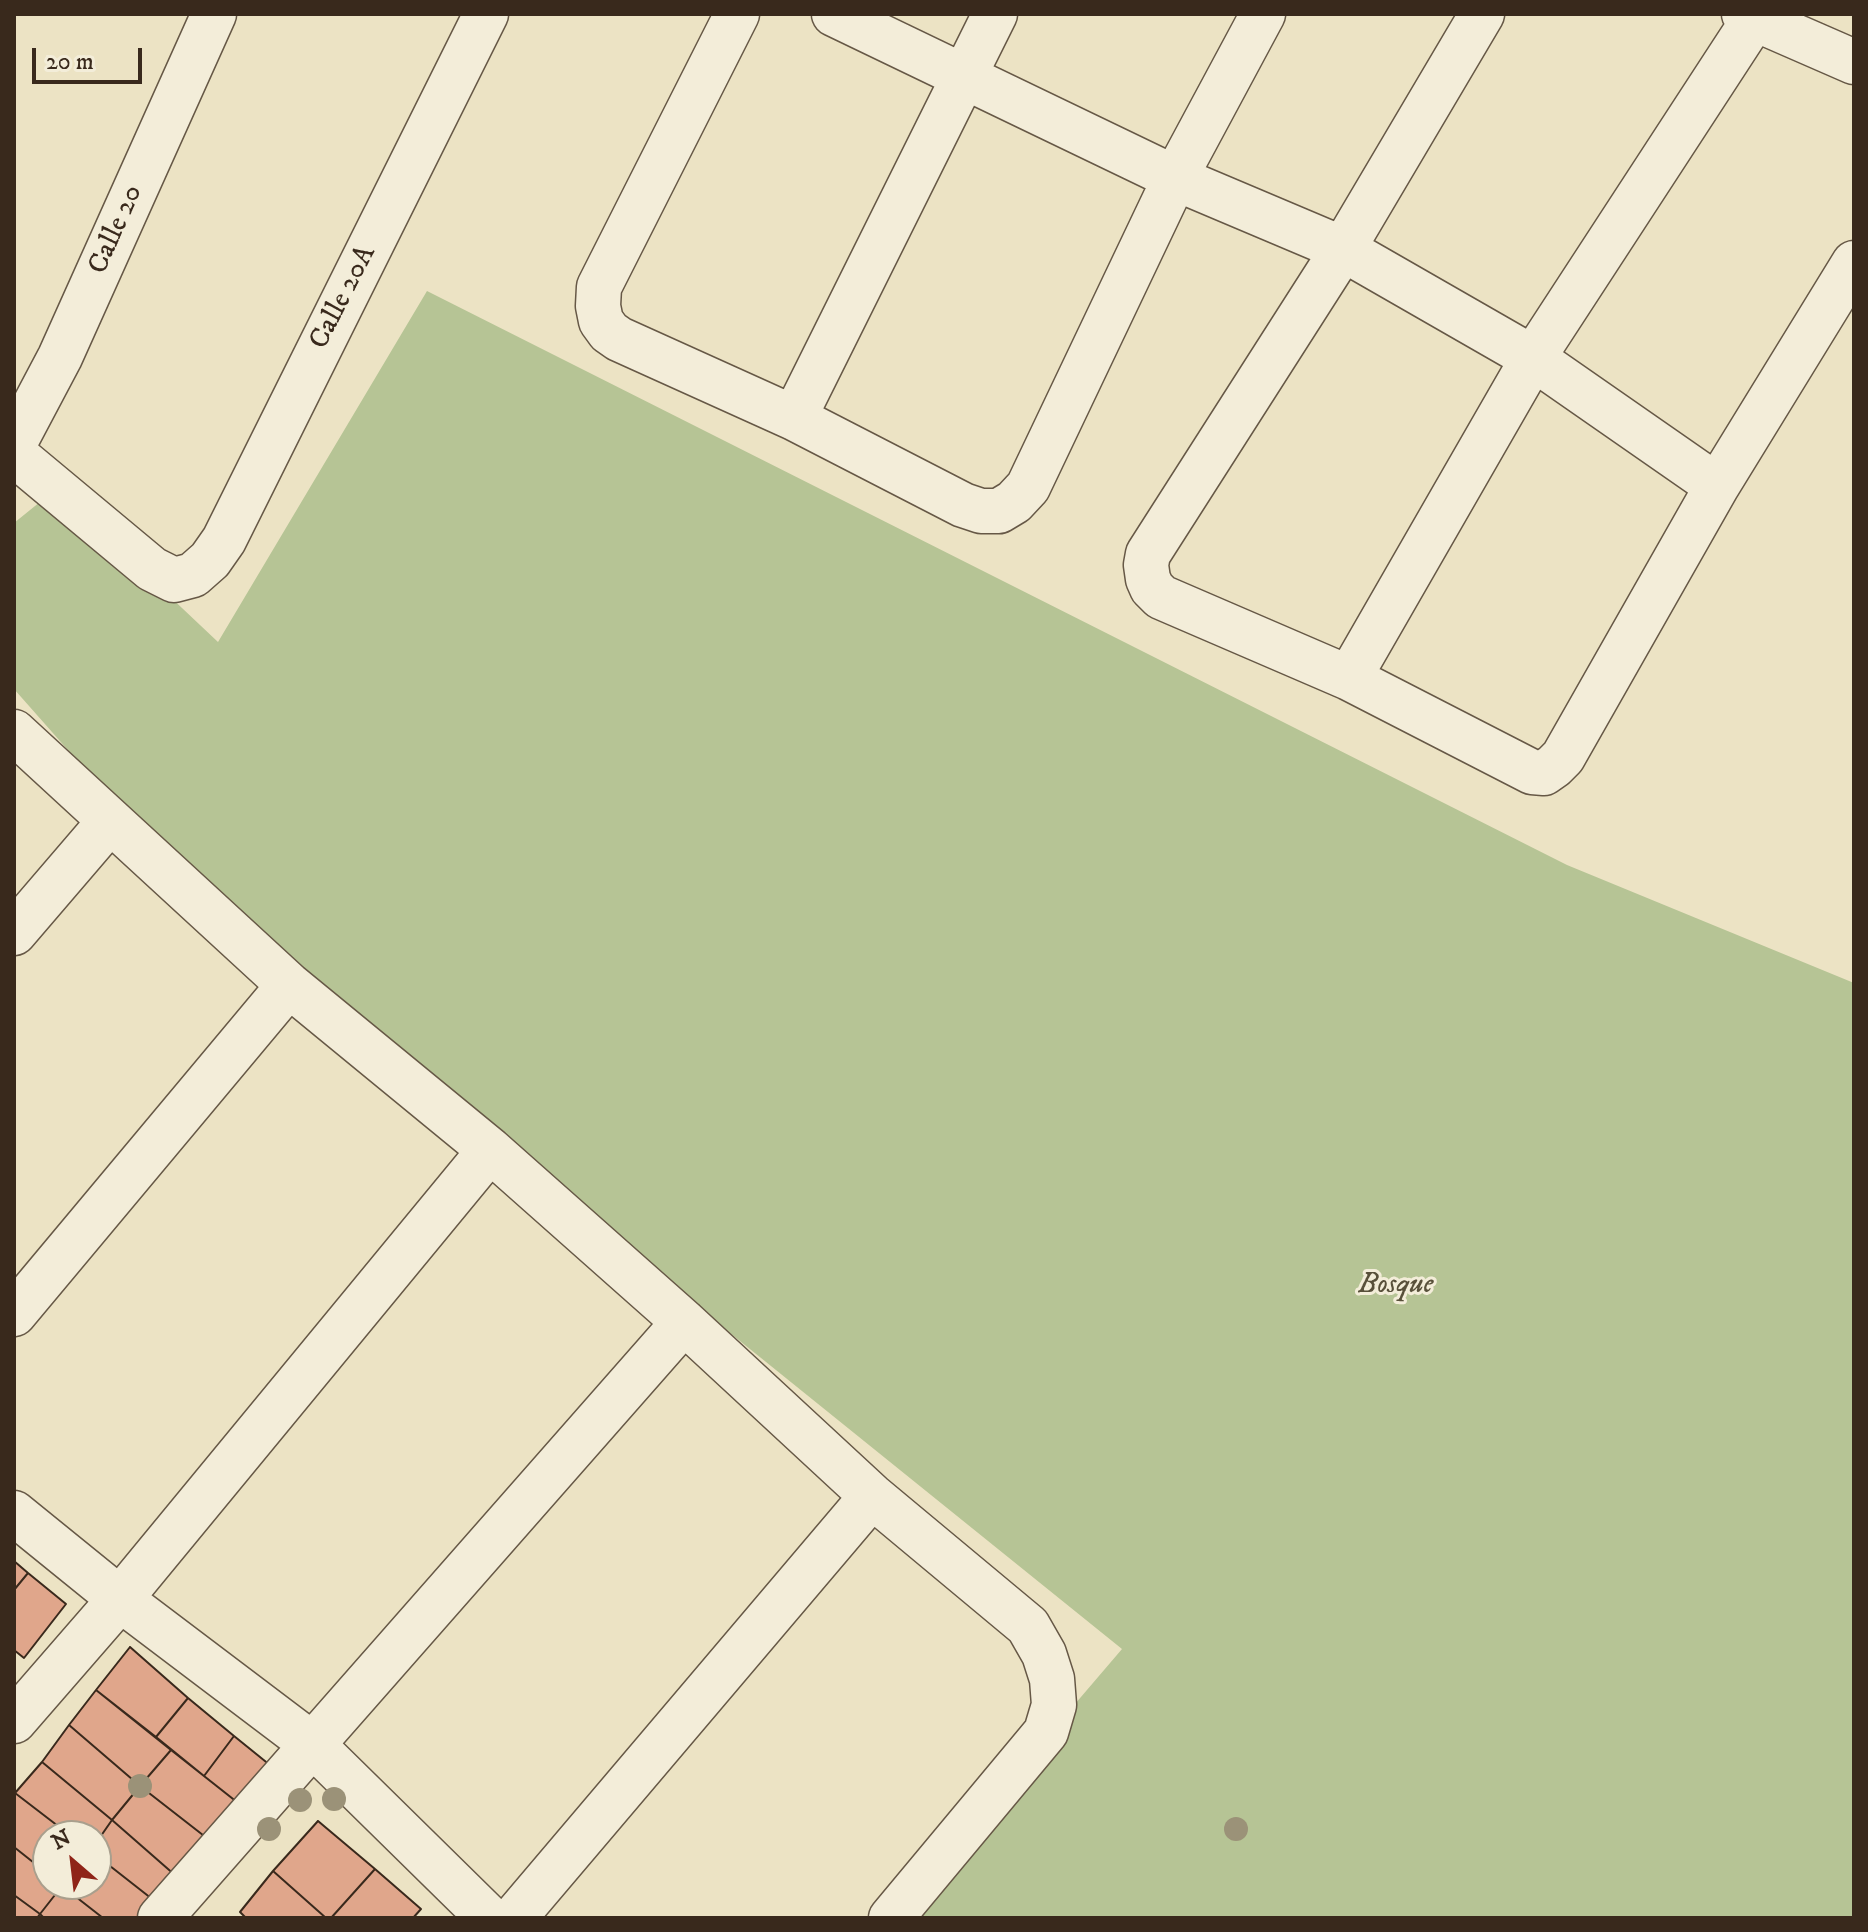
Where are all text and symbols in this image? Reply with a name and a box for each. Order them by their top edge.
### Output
scale bar [36,32,146,82]
text: 20 m [46,47,94,77]
street label: Calle 20 [83,180,151,280]
street label: Calle 20A [304,241,384,355]
park label: Bosque [1359,1269,1433,1303]
north arrow [32,1820,112,1900]
text: N [47,1824,76,1856]

